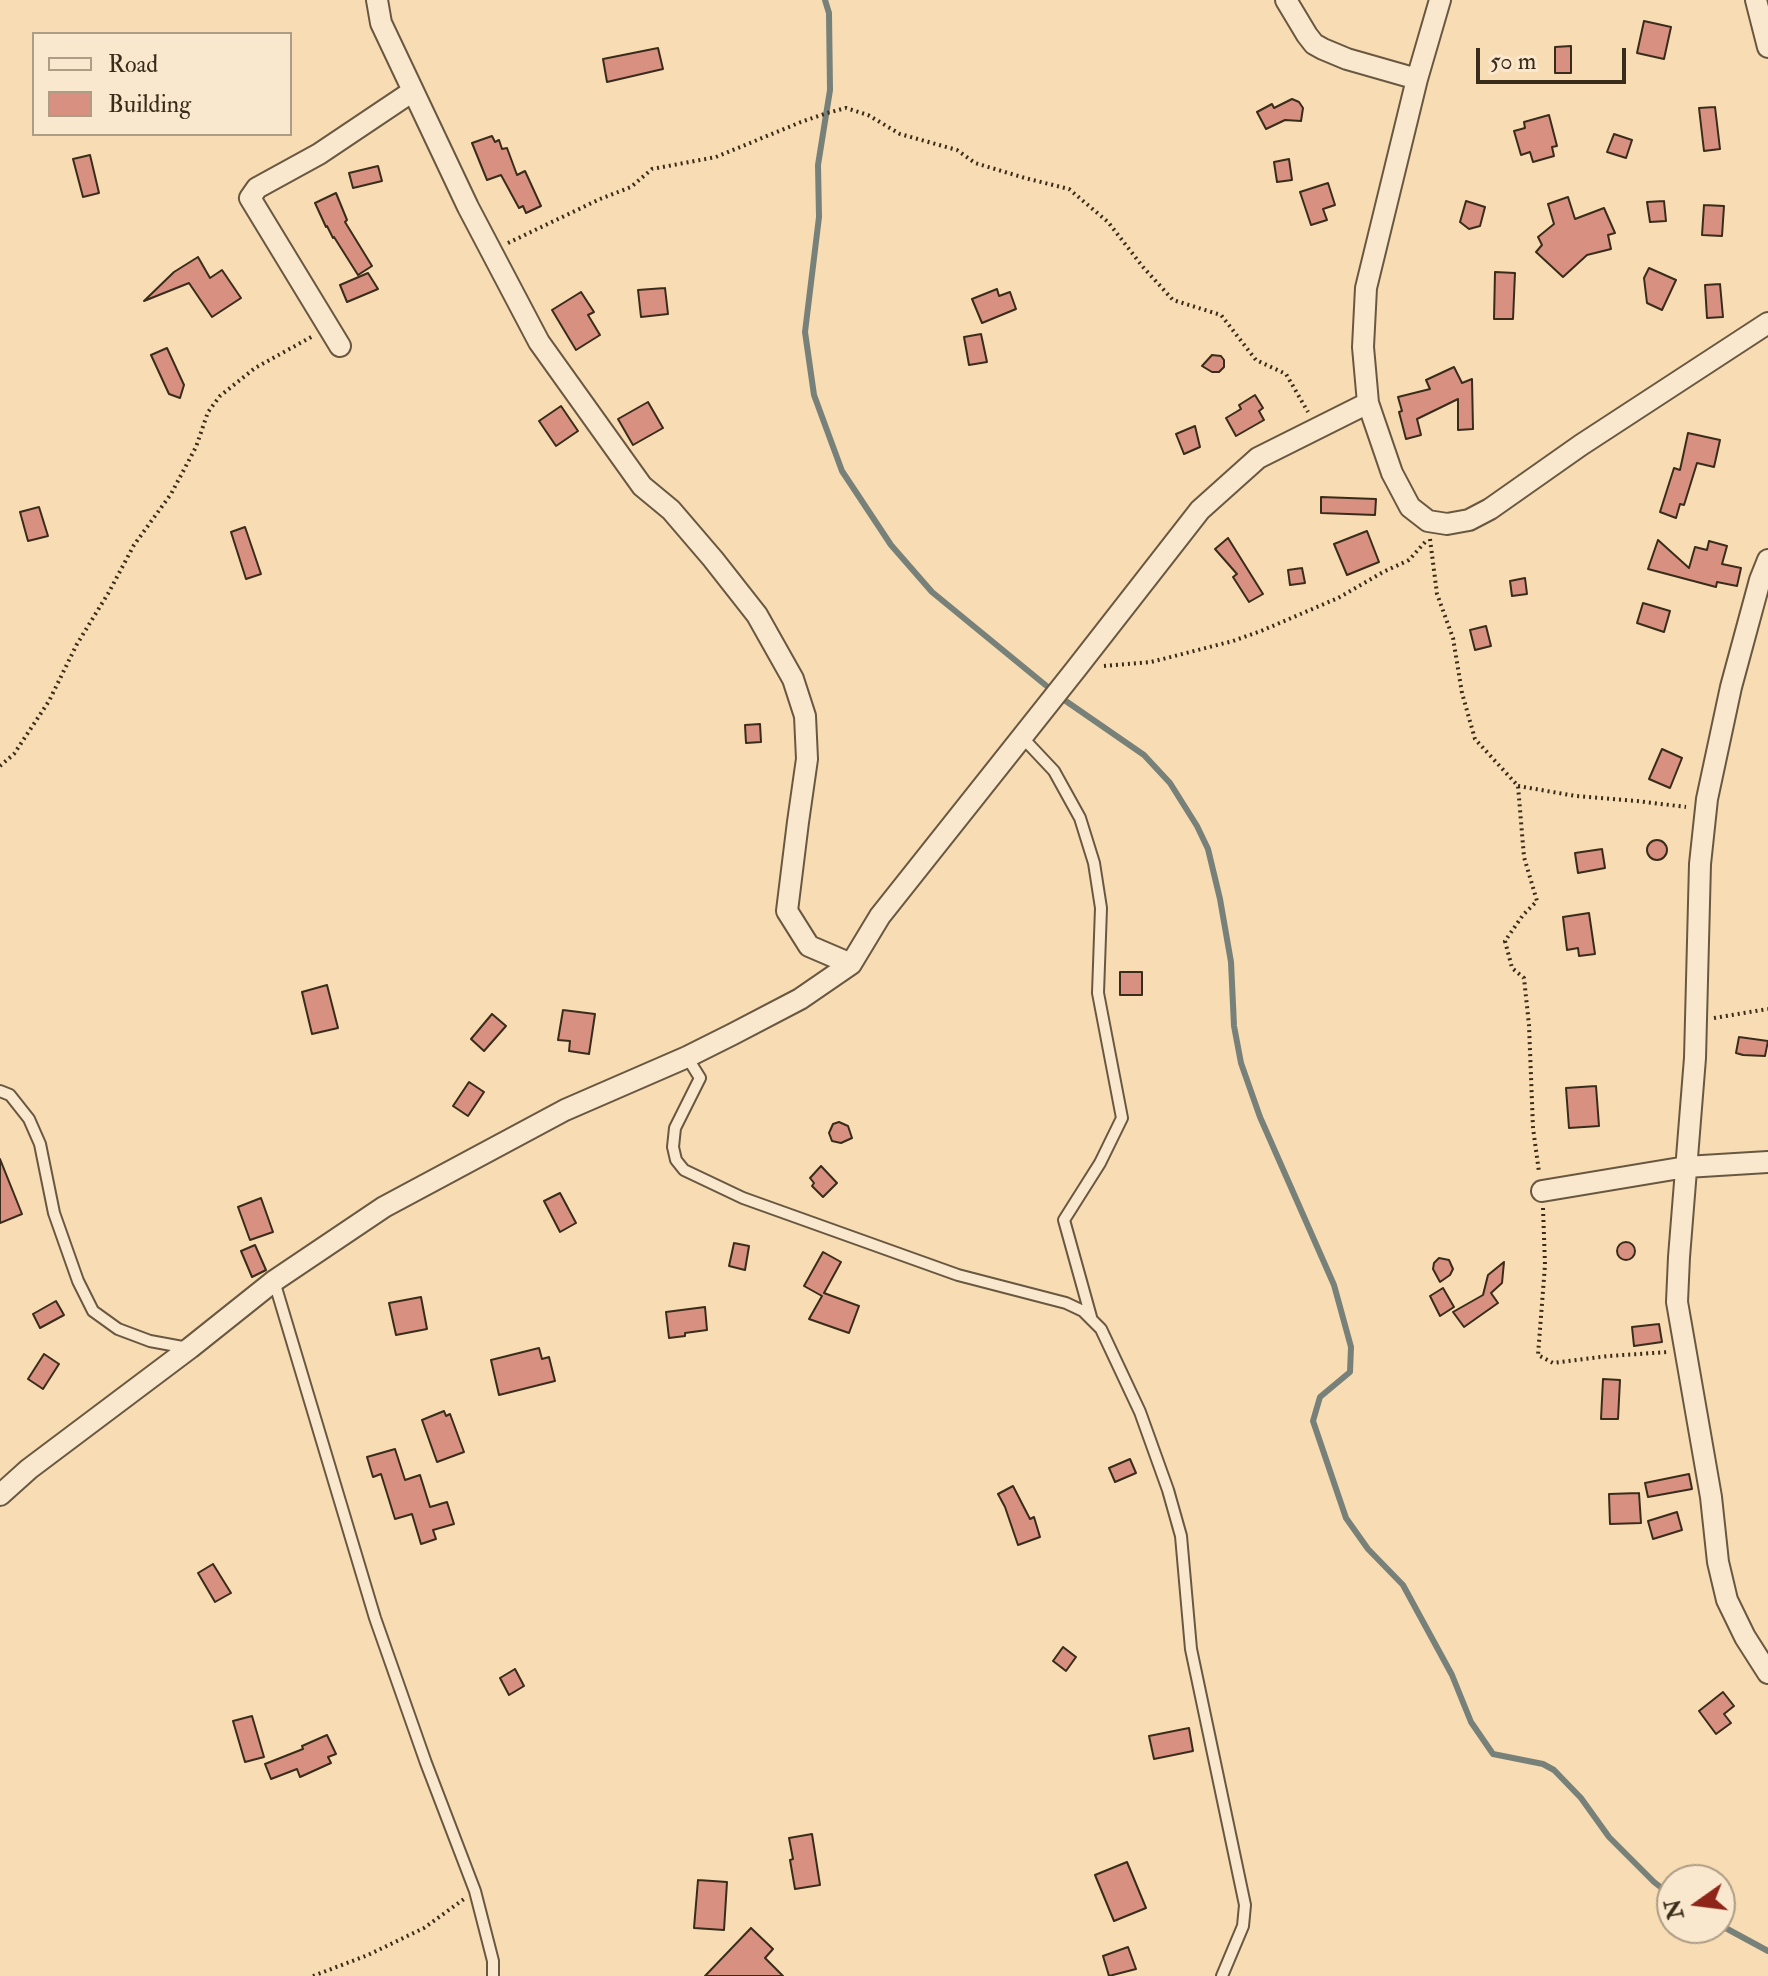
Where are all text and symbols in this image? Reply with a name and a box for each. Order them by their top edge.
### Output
legend [32,32,292,136]
scale bar [1480,32,1630,82]
text: 50 m [1490,46,1536,77]
text: Road [108,49,158,80]
text: Building [108,89,191,120]
north arrow [1656,1864,1736,1944]
text: N [1659,1896,1691,1922]

